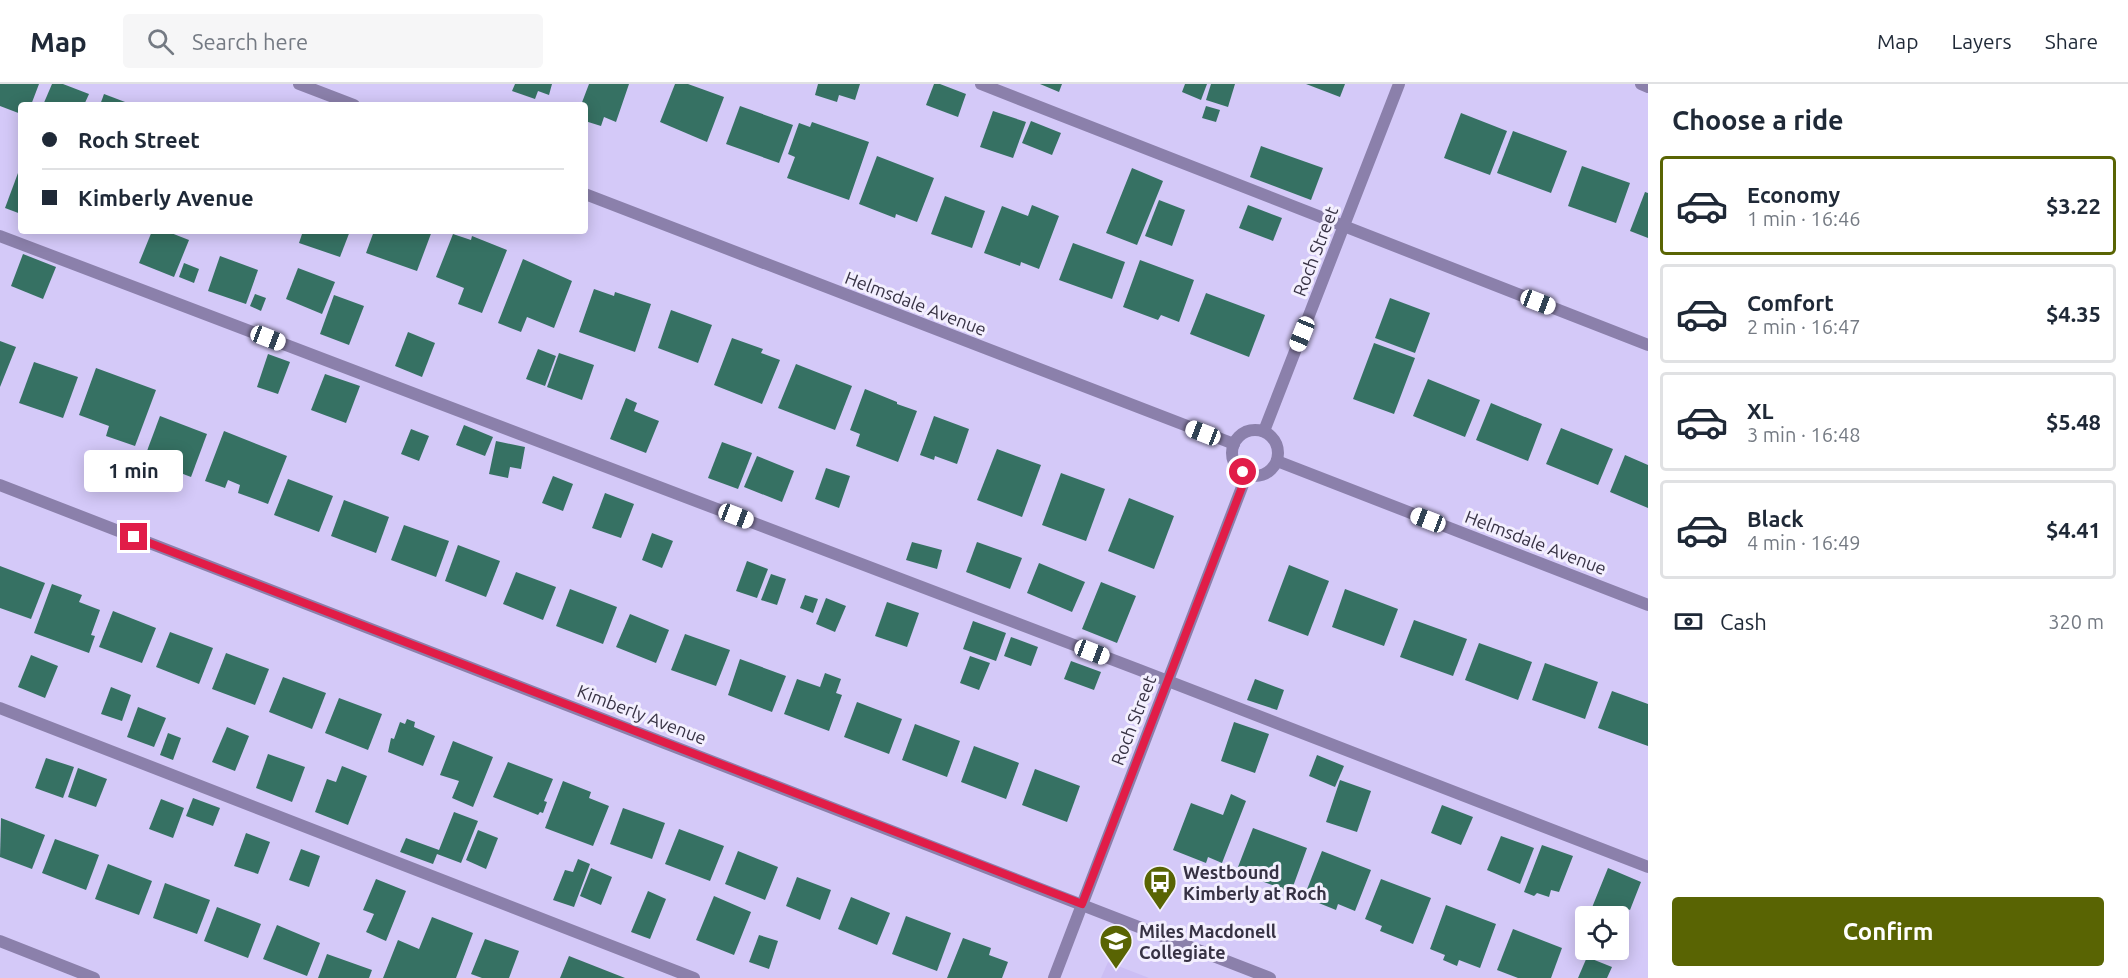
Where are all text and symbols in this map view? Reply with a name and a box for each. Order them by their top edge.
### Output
search box [123,14,543,68]
icon: search [144,25,177,58]
text: Map [30,26,87,57]
text: Search here [192,29,308,54]
text: Map [1877,29,1918,53]
text: Layers [1951,29,2012,53]
text: Share [2045,29,2098,53]
text: Choose a ride [1672,105,1844,135]
text: Roch Street [78,127,200,152]
icon: car [1675,179,1729,233]
text: Economy [1747,182,1840,207]
text: Kimberly Avenue [78,185,254,210]
text: $3.22 [2046,193,2101,218]
street label: Roch Street [1289,203,1341,299]
text: 1 min · 16:46 [1747,207,1861,230]
street label: Helmsdale Avenue [843,267,989,339]
car [1518,287,1558,317]
icon: car [1675,287,1729,341]
text: Comfort [1747,290,1834,315]
text: $4.35 [2046,301,2101,326]
car [1287,314,1317,354]
text: 2 min · 16:47 [1747,315,1861,338]
car [248,323,288,353]
icon: car [1675,395,1729,449]
text: XL [1747,398,1774,423]
text: $5.48 [2046,409,2101,434]
car [1183,418,1223,448]
text: 3 min · 16:48 [1747,423,1861,446]
callout: 1 min [84,450,184,492]
route start [1229,458,1256,485]
text: 1 min [108,459,159,482]
car [716,501,756,531]
icon: car [1675,503,1729,557]
car [1408,505,1448,535]
street label: Helmsdale Avenue [1463,506,1609,578]
text: Black [1747,506,1804,531]
text: $4.41 [2046,517,2101,542]
route end [120,523,147,550]
text: 4 min · 16:49 [1747,531,1861,554]
icon: cash [1672,605,1705,638]
text: Cash [1720,609,1767,634]
text: 320 m [2048,610,2104,633]
car [1072,637,1112,667]
street label: Roch Street [1107,672,1159,768]
street label: Kimberly Avenue [575,680,709,748]
place label: Westbound Kimberly at Roch [1183,862,1327,903]
bus stop icon: Westbound Kimberly at Roch [1142,864,1178,911]
button: Confirm [1672,897,2104,966]
map controls [1575,906,1629,960]
button: locate [1575,906,1629,960]
place label: Miles Macdonell Collegiate [1139,921,1277,962]
school or university icon: Miles Macdonell Collegiate [1098,923,1134,970]

